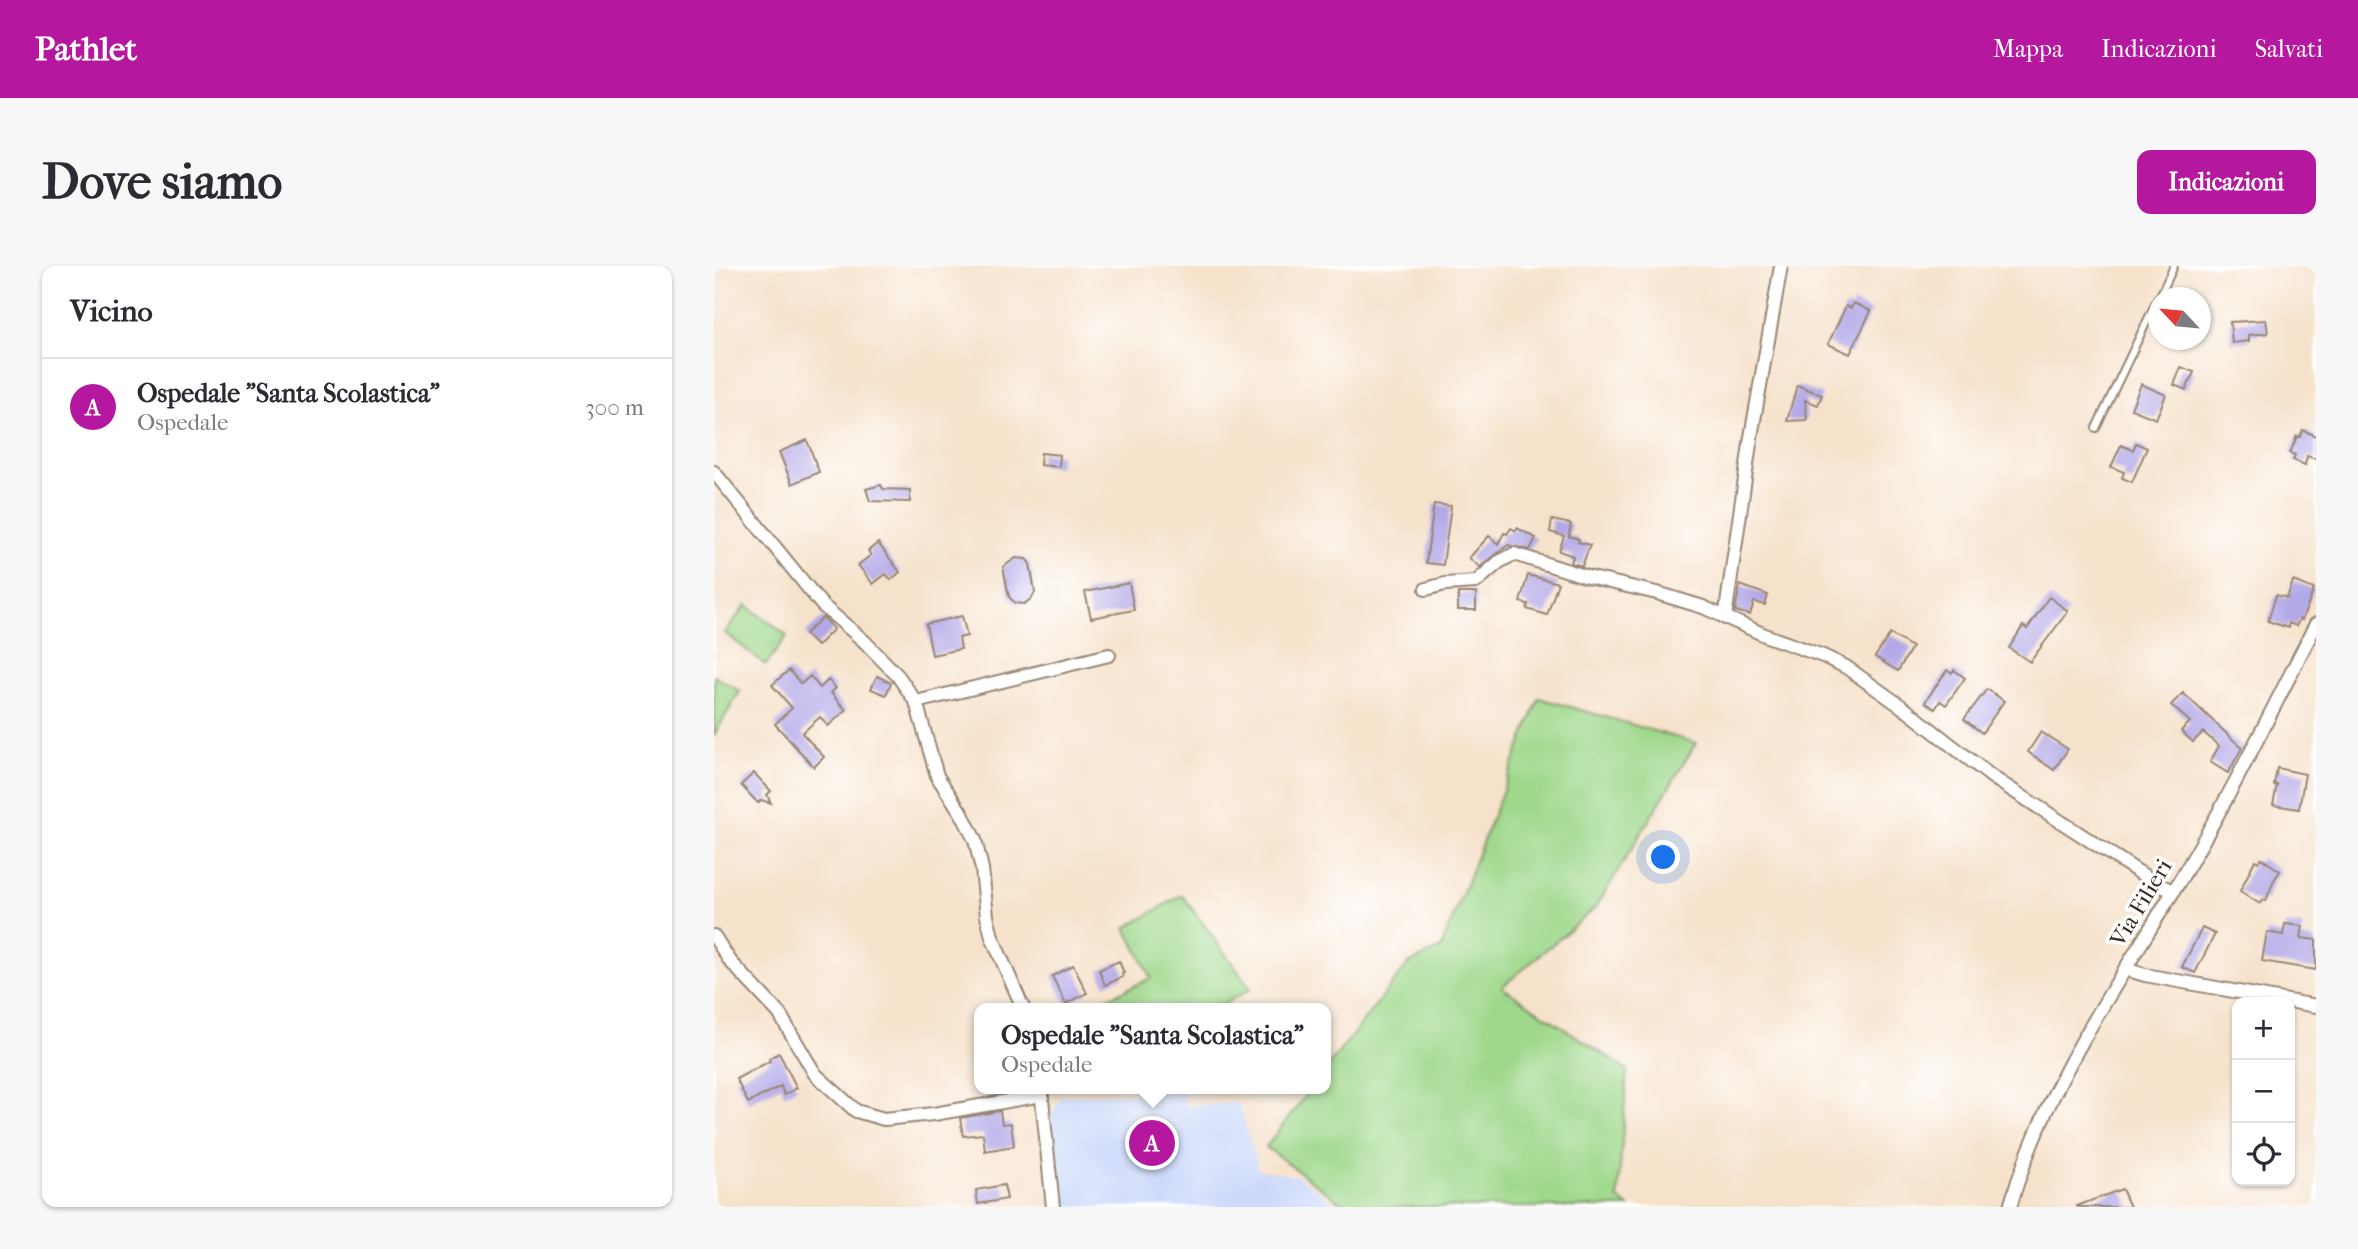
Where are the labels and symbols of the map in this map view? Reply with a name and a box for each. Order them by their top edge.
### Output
north arrow [2148,287,2211,350]
your location [1646,840,1680,874]
street label: Via Filieri [2104,854,2178,953]
pin: A [1129,1117,1175,1169]

